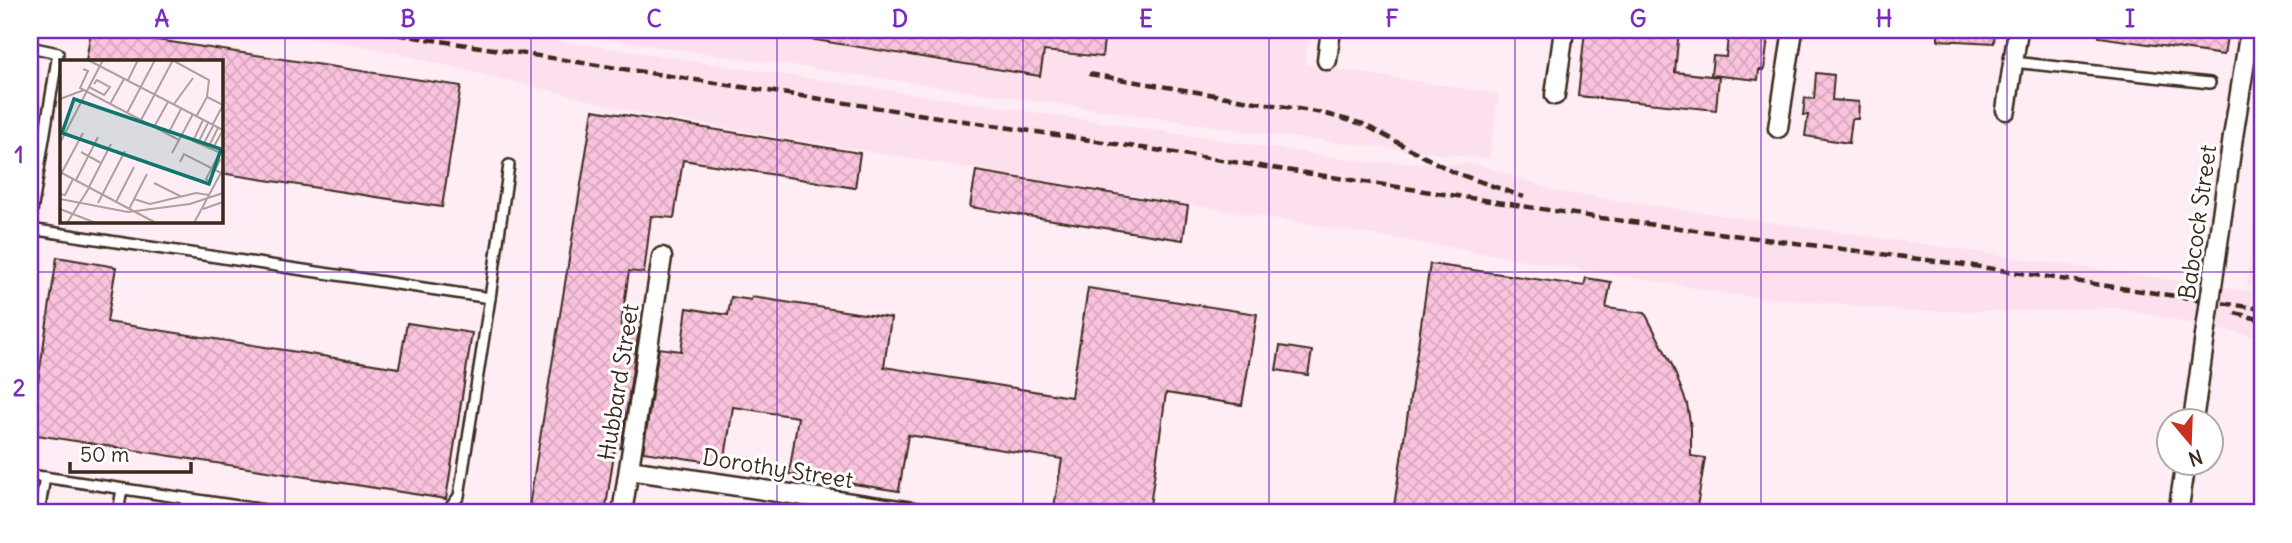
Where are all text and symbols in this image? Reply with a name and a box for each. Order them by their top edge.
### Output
text: A [155,4,170,33]
text: B [400,4,416,33]
text: C [646,4,662,33]
text: D [892,4,908,33]
text: E [1139,4,1153,33]
text: F [1385,4,1399,33]
text: G [1630,4,1646,33]
text: H [1876,4,1892,33]
text: I [2125,4,2135,33]
inset map [60,60,222,222]
text: 1 [14,140,24,169]
street label: Babcock Street [2172,143,2222,301]
street label: Hubbard Street [591,301,645,462]
text: 2 [13,373,26,402]
north arrow [2156,406,2226,476]
scale bar [70,431,191,475]
text: 50 m [80,441,129,468]
street label: Dorothy Street [701,442,856,494]
text: N [2185,445,2206,472]

